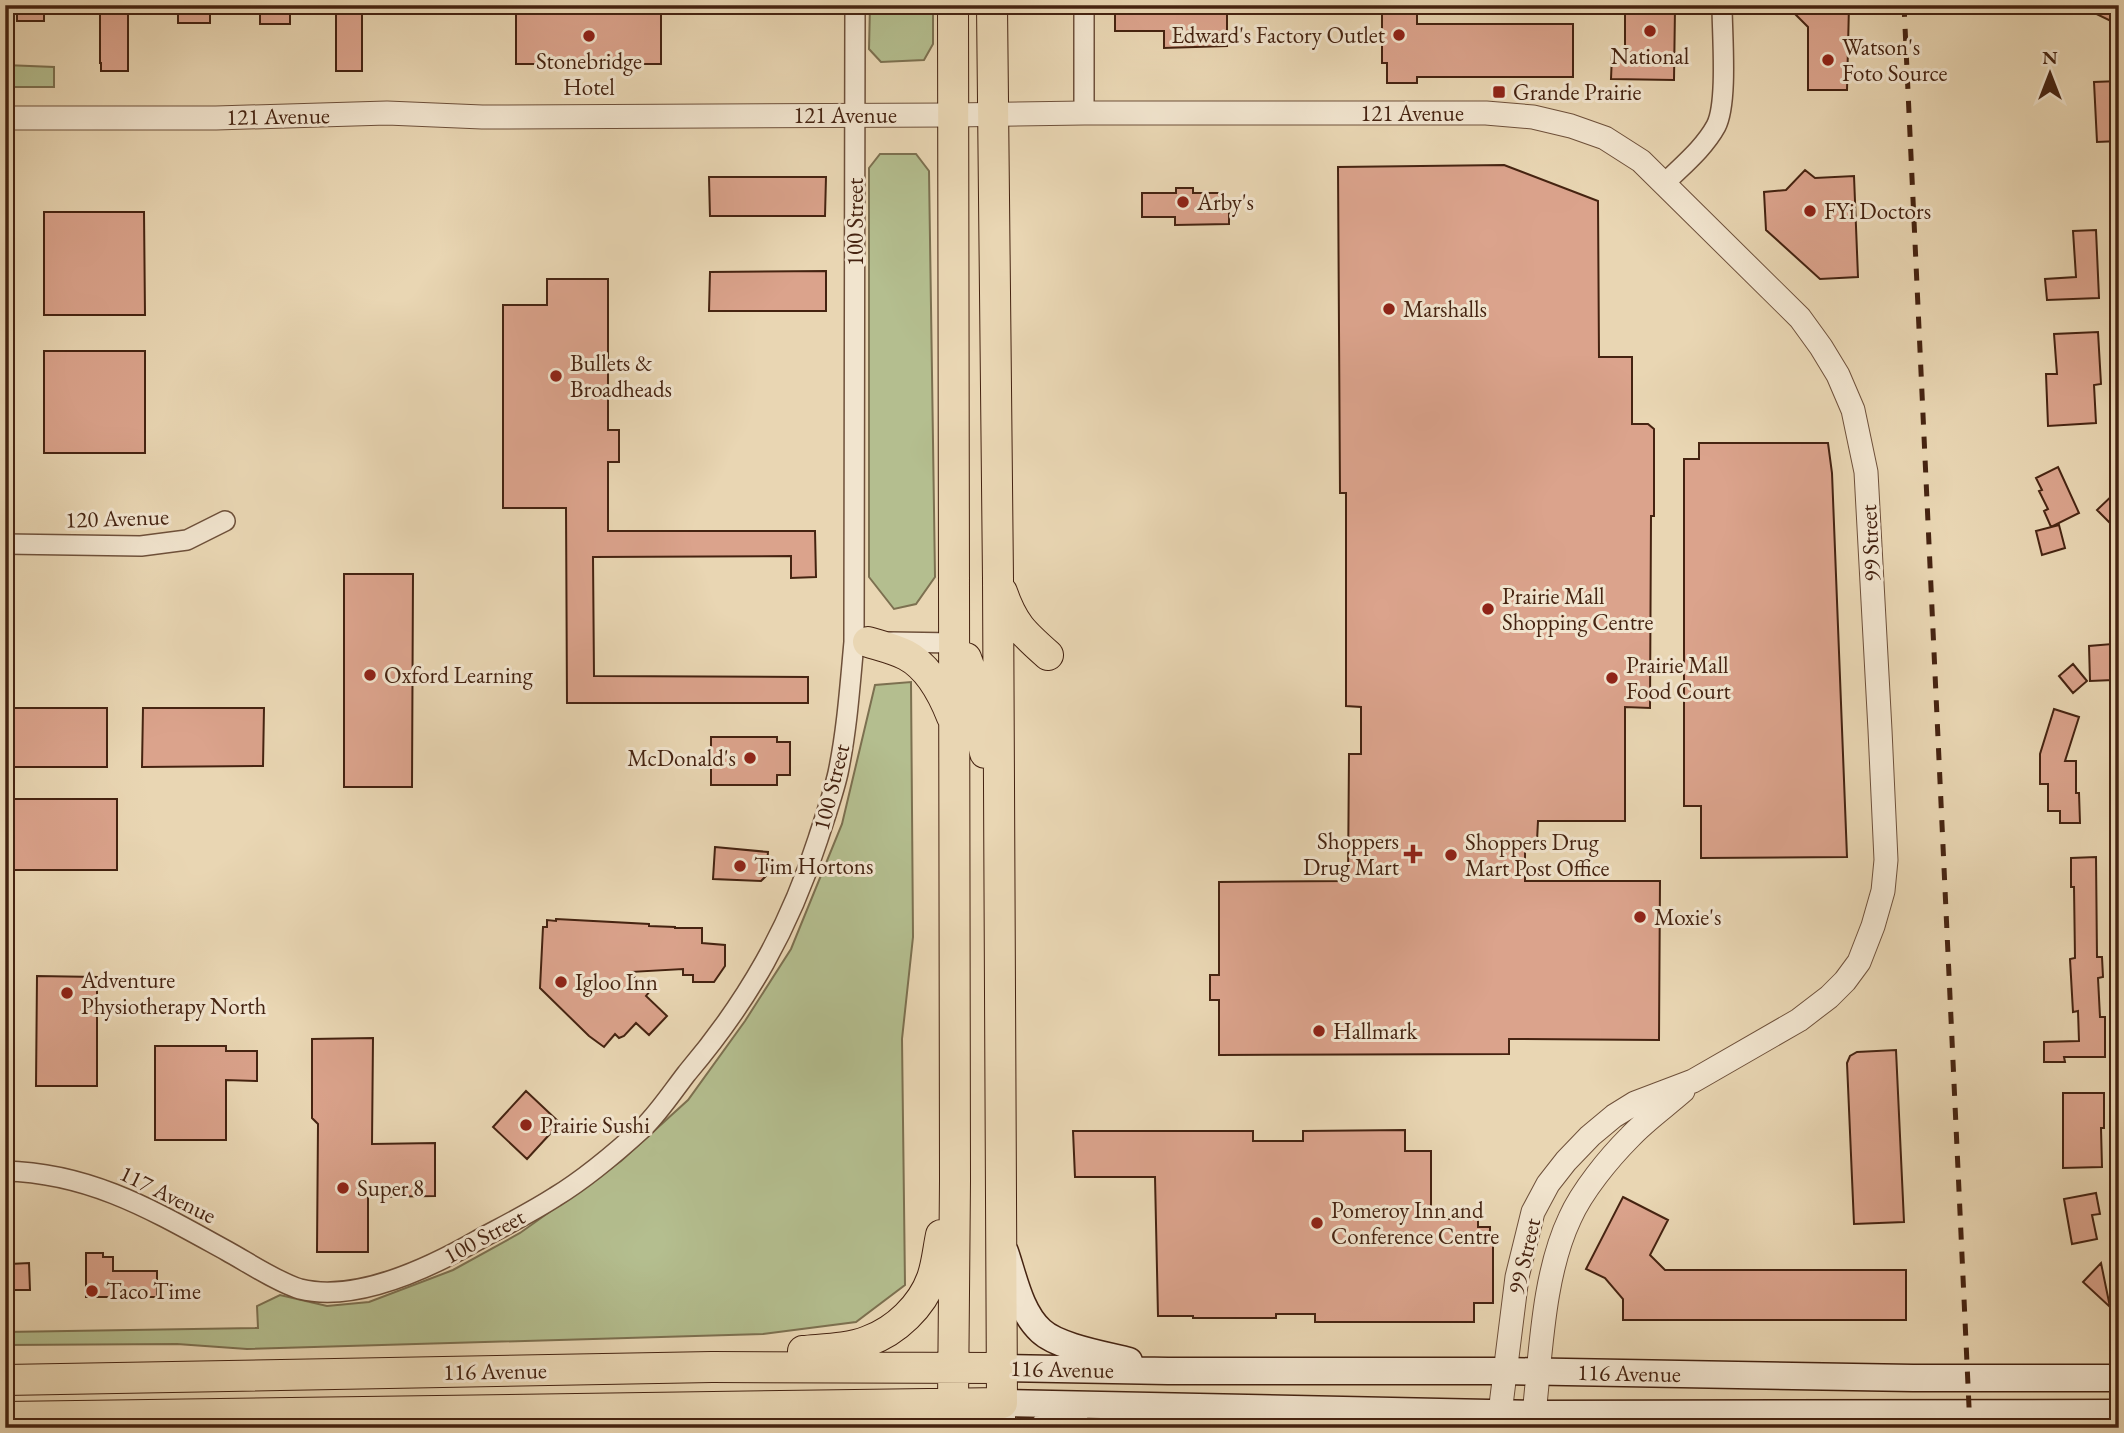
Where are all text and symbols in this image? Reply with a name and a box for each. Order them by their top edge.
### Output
place label: Edward's Factory Outlet [1171,20,1386,50]
marker: National [1642,23,1658,39]
marker: Edward's Factory Outlet [1391,27,1407,43]
marker: Stonebridge Hotel [581,28,597,44]
place label: Watson's Foto Source [1842,32,1947,88]
north arrow [2016,38,2086,108]
place label: National [1611,41,1690,71]
text: N [2042,45,2058,70]
place label: Stonebridge Hotel [536,46,642,102]
marker: Watson's Foto Source [1820,52,1836,68]
place label: Grande Prairie [1513,77,1641,107]
marker: Grande Prairie [1491,84,1507,100]
street label: 121 Avenue [1360,98,1464,128]
street label: 121 Avenue [226,100,330,132]
street label: 121 Avenue [793,100,897,130]
street label: 100 Street [840,177,870,266]
place label: Arby's [1196,187,1254,217]
marker: Arby's [1175,194,1191,210]
place label: FYi Doctors [1824,196,1931,226]
marker: FYi Doctors [1802,203,1818,219]
place label: Marshalls [1403,294,1487,324]
marker: Marshalls [1381,301,1397,317]
place label: Bullets & Broadheads [570,348,672,404]
marker: Bullets & Broadheads [548,368,564,384]
street label: 120 Avenue [65,501,169,535]
street label: 99 Street [1853,503,1887,582]
place label: Prairie Mall Shopping Centre [1502,581,1654,637]
marker: Prairie Mall Shopping Centre [1480,601,1496,617]
place label: Prairie Mall Food Court [1626,650,1732,706]
place label: Oxford Learning [384,660,534,690]
marker: Oxford Learning [362,667,378,683]
marker: Prairie Mall Food Court [1604,670,1620,686]
street label: 100 Street [806,740,856,833]
place label: McDonald's [627,743,736,773]
marker: McDonald's [742,750,758,766]
place label: Shoppers Drug Mart [1303,826,1400,882]
place label: Shoppers Drug Mart Post Office [1465,827,1609,883]
marker: Shoppers Drug Mart [1405,846,1421,862]
marker: Shoppers Drug Mart Post Office [1443,847,1459,863]
place label: Tim Hortons [754,851,873,881]
marker: Tim Hortons [732,858,748,874]
place label: Moxie's [1654,902,1721,932]
marker: Moxie's [1632,909,1648,925]
place label: Adventure Physiotherapy North [80,965,267,1021]
place label: Igloo Inn [575,967,658,997]
marker: Igloo Inn [553,974,569,990]
marker: Adventure Physiotherapy North [59,985,75,1001]
place label: Hallmark [1333,1016,1419,1046]
marker: Hallmark [1311,1023,1327,1039]
place label: Prairie Sushi [540,1110,650,1140]
marker: Prairie Sushi [518,1117,534,1133]
street label: 117 Avenue [115,1158,221,1230]
place label: Super 8 [357,1173,424,1203]
marker: Super 8 [335,1180,351,1196]
place label: Pomeroy Inn and Conference Centre [1331,1195,1499,1251]
street label: 100 Street [438,1201,531,1271]
street label: 99 Street [1501,1214,1547,1297]
marker: Pomeroy Inn and Conference Centre [1309,1215,1325,1231]
place label: Taco Time [106,1276,201,1306]
marker: Taco Time [84,1283,100,1299]
street label: 116 Avenue [1010,1353,1114,1385]
street label: 116 Avenue [443,1355,547,1387]
street label: 116 Avenue [1577,1357,1681,1389]

